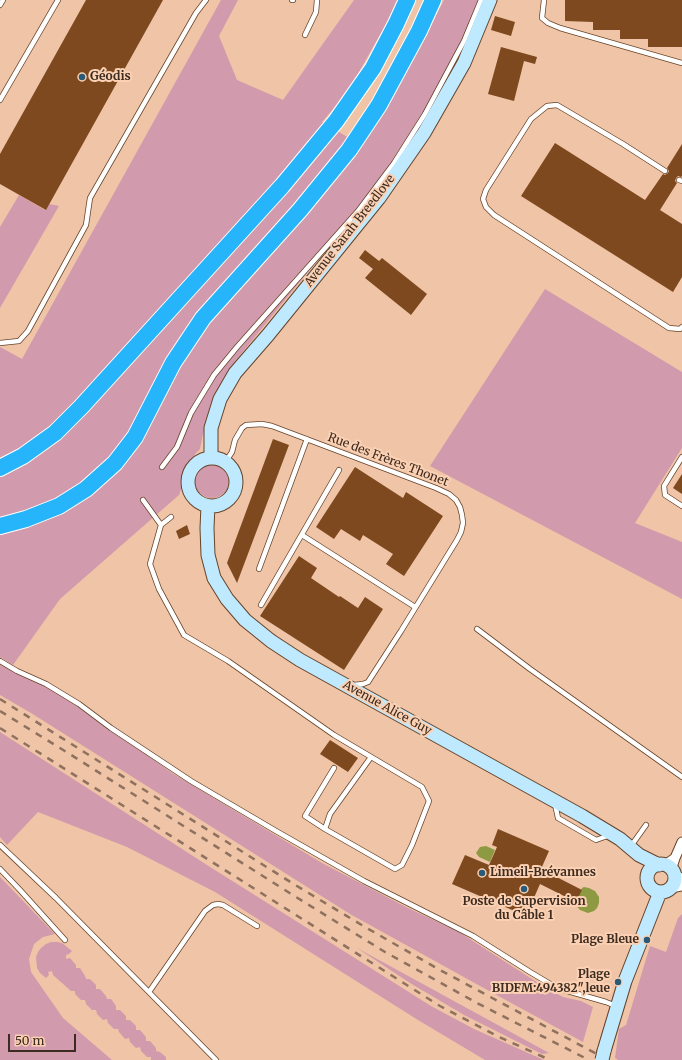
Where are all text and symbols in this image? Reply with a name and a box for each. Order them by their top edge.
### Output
place label: Géodis [90,70,131,84]
marker: Géodis [77,72,87,82]
street label: Avenue Sarah Breedlove [302,172,398,290]
street label: Rue des Frères Thonet [326,430,450,490]
street label: Avenue Alice Guy [340,678,434,738]
place label: Limeil-Brévannes [490,866,596,880]
marker: Limeil-Brévannes [477,868,487,878]
marker: Poste de Supervision du Câble 1 [519,884,529,894]
place label: Poste de Supervision du Câble 1 [462,895,586,923]
place label: Plage Bleue [571,933,639,947]
marker: Plage Bleue [642,935,652,945]
place label: Plage BIDFM:494382",leue [492,968,610,996]
marker: Plage BIDFM:494382",leue [613,977,623,987]
scale bar [10,1026,78,1052]
text: 50 m [15,1033,44,1048]

